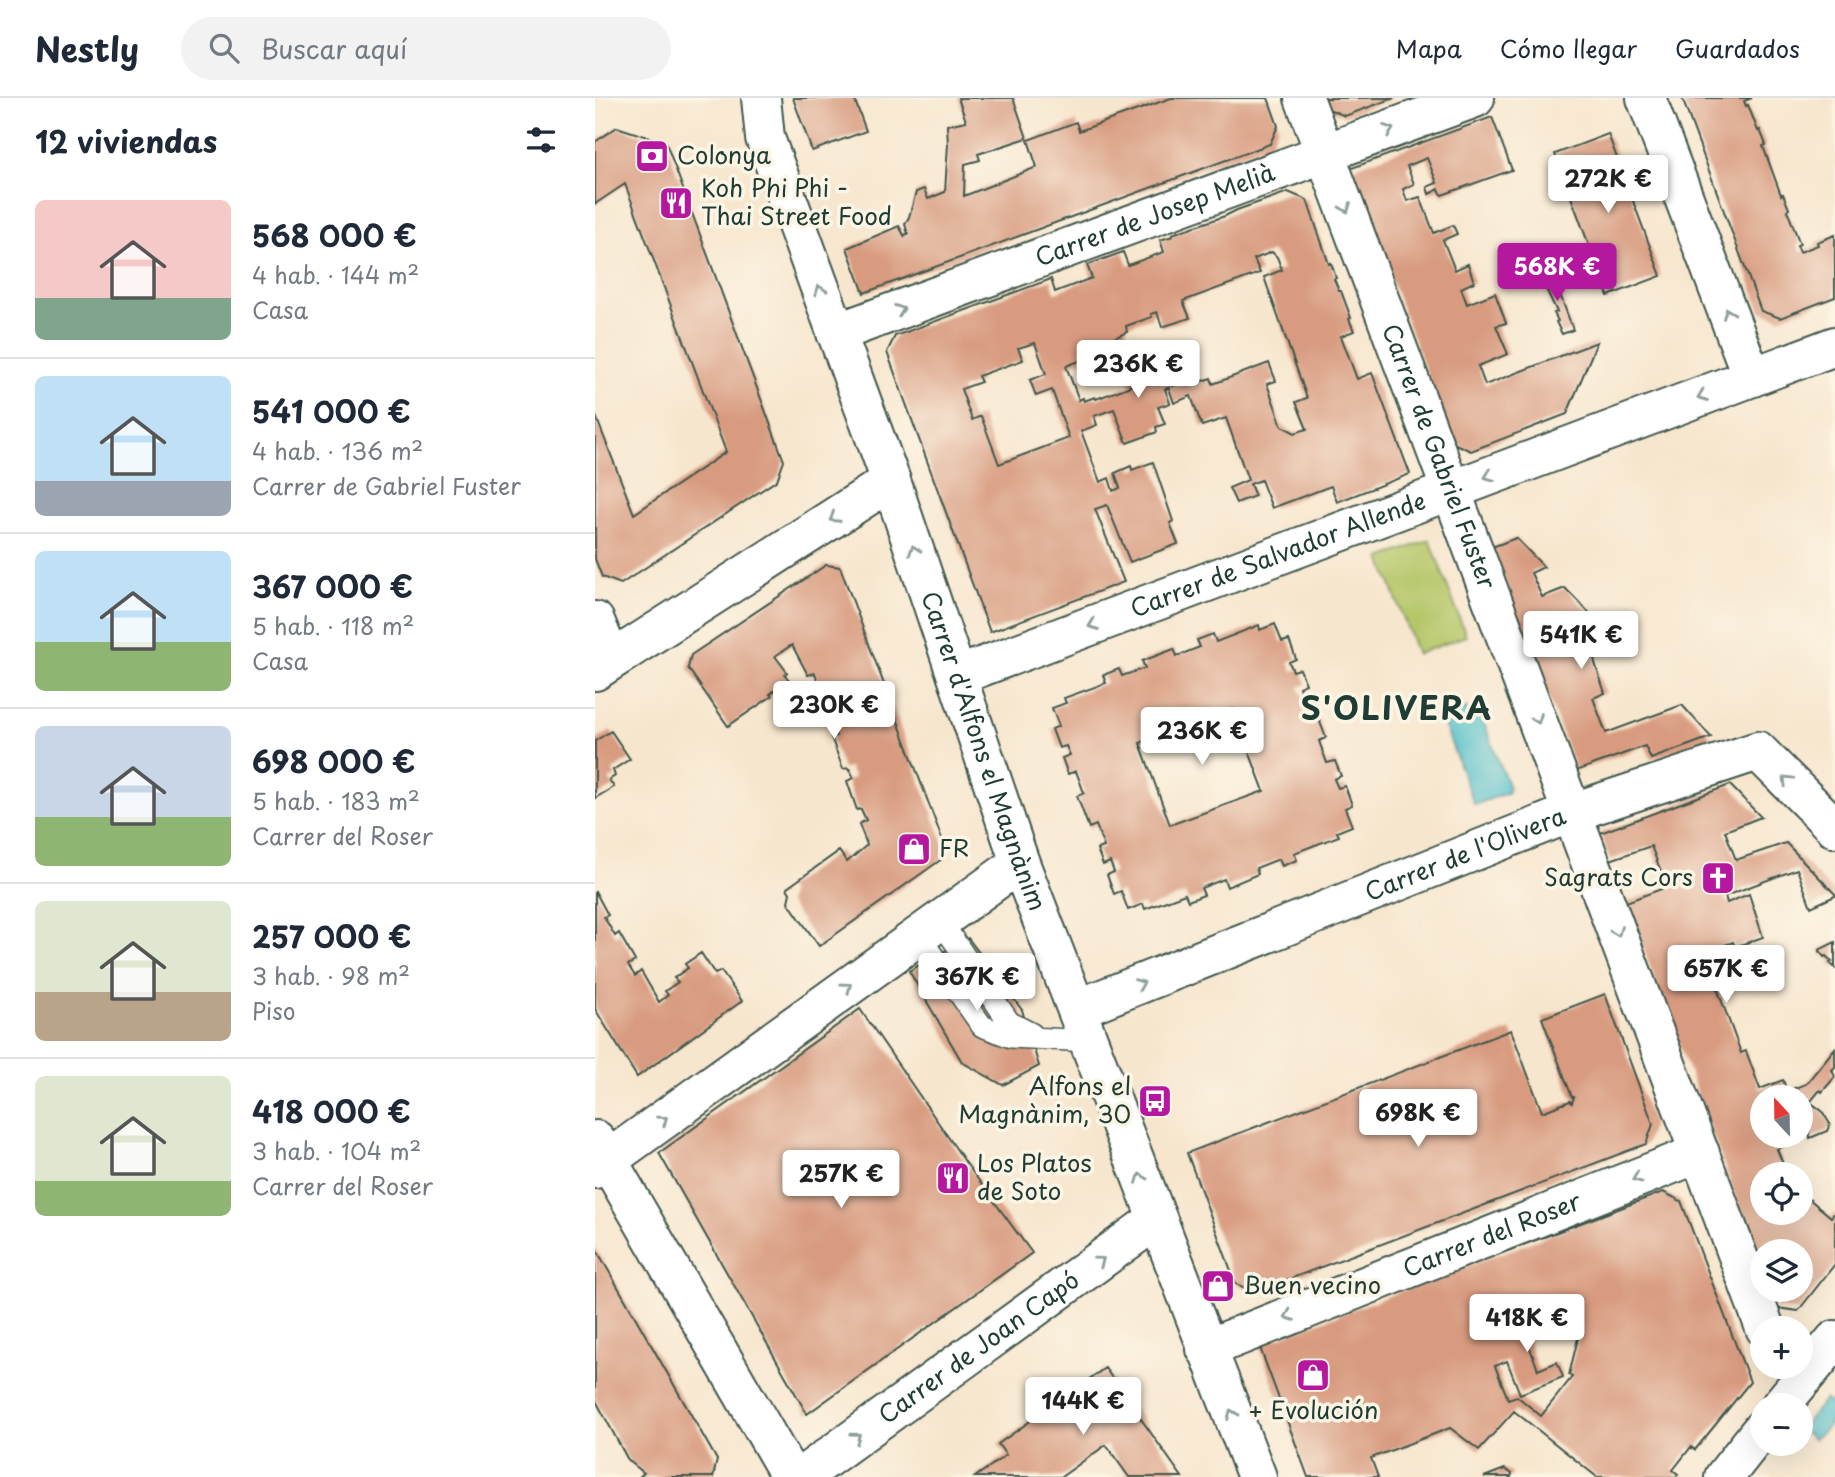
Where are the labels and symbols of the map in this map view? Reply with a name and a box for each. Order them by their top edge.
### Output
one-way arrow [1383,124,1395,138]
place label: Colonya [677,136,771,172]
bank icon: Colonya [633,137,671,175]
street label: Carrer de Josep Melià [1029,153,1280,274]
pin: 272K € [1551,156,1665,215]
place label: Koh Phi Phi - Thai Street Food [701,169,892,233]
restaurant icon: Koh Phi Phi - Thai Street Food [657,184,695,222]
one-way arrow [1337,201,1351,213]
pin: 568K € [1500,244,1614,303]
one-way arrow [814,284,828,296]
one-way arrow [893,304,905,318]
one-way arrow [1722,308,1736,320]
street label: Carrer de Gabriel Fuster [1374,318,1507,595]
pin: 236K € [1081,341,1195,400]
one-way arrow [1697,387,1709,401]
one-way arrow [1484,467,1496,481]
street label: Carrer de Salvador Allende [1125,482,1430,625]
one-way arrow [828,510,841,523]
one-way arrow [908,544,923,556]
street label: Carrer d'Alfons el Magnànim [913,586,1057,915]
pin: 541K € [1524,612,1638,671]
one-way arrow [1087,617,1099,631]
pin: 230K € [777,682,891,741]
district label: S'OLIVERA [1301,683,1493,731]
pin: 236K € [1145,708,1259,767]
one-way arrow [1529,712,1543,724]
one-way arrow [1782,775,1795,788]
street label: Carrer de l'Olivera [1359,797,1571,909]
place label: FR [939,829,969,865]
shop icon: FR [895,830,933,868]
place label: Sagrats Cors [1544,858,1693,894]
church icon: Sagrats Cors [1699,859,1737,897]
one-way arrow [1609,925,1623,937]
pin: 657K € [1669,946,1783,1005]
pin: 367K € [920,954,1034,1013]
one-way arrow [1133,978,1145,992]
one-way arrow [839,983,852,995]
place label: Alfons el Magnànim, 30 [958,1067,1131,1131]
bus stop icon: Alfons el Magnànim, 30 [1136,1082,1174,1120]
north arrow [1750,1085,1813,1148]
pin: 698K € [1361,1090,1475,1149]
one-way arrow [655,1116,668,1128]
place label: Los Platos de Soto [977,1144,1092,1208]
pin: 257K € [784,1150,898,1210]
restaurant icon: Los Platos de Soto [934,1159,972,1197]
one-way arrow [1632,1169,1644,1183]
one-way arrow [1136,1173,1150,1185]
street label: Carrer del Roser [1397,1182,1586,1285]
one-way arrow [1092,1257,1105,1269]
street label: Carrer de Joan Capó [870,1261,1086,1431]
place label: Buen vecino [1243,1266,1381,1302]
shop icon: Buen vecino [1199,1267,1237,1305]
pin: 418K € [1470,1294,1584,1354]
one-way arrow [1284,1308,1296,1322]
shop icon: + Evolución [1294,1356,1332,1394]
pin: 144K € [1026,1378,1140,1437]
place label: + Evolución [1248,1391,1378,1427]
one-way arrow [1226,1408,1240,1420]
one-way arrow [848,1433,861,1445]

